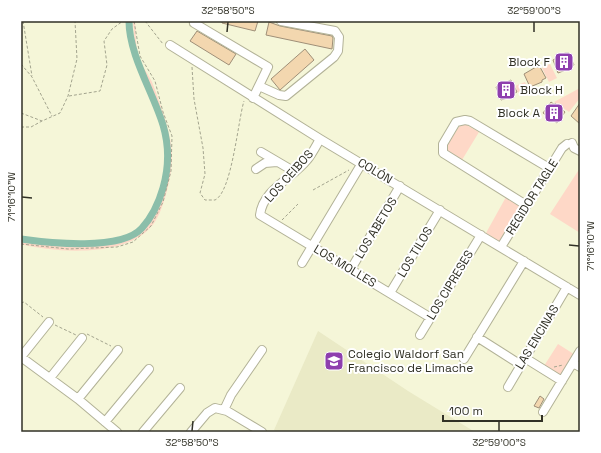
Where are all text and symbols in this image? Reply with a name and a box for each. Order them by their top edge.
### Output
text: 32°58'50"S [201,4,255,17]
text: 32°59'00"S [507,4,561,17]
building icon: Block F [553,51,575,73]
place label: Block F [509,54,551,70]
building icon: Block H [495,79,517,101]
place label: Block H [520,82,563,98]
building icon: Block A [543,102,565,124]
place label: Block A [498,105,540,121]
street label: LOS CEIBOS [261,146,317,206]
street label: COLÓN [355,154,395,188]
street label: REGIDOR TAGLE [502,156,562,238]
text: 71°16'10"W [5,172,18,222]
street label: LOS ABETOS [351,194,401,262]
text: 71°16'10"W [584,221,597,271]
street label: LOS TILOS [394,224,436,280]
street label: LOS MOLLES [311,241,379,291]
street label: LOS CIPRESES [423,247,477,323]
street label: LAS ENCINAS [511,302,563,372]
place label: Colegio Waldorf San Francisco de Limache [348,346,473,376]
school or university icon: Colegio Waldorf San Francisco de Limache [323,350,345,372]
scale bar [443,397,542,423]
text: 100 m [449,403,483,419]
text: 32°58'50"S [165,436,219,449]
text: 32°59'00"S [472,436,526,449]

